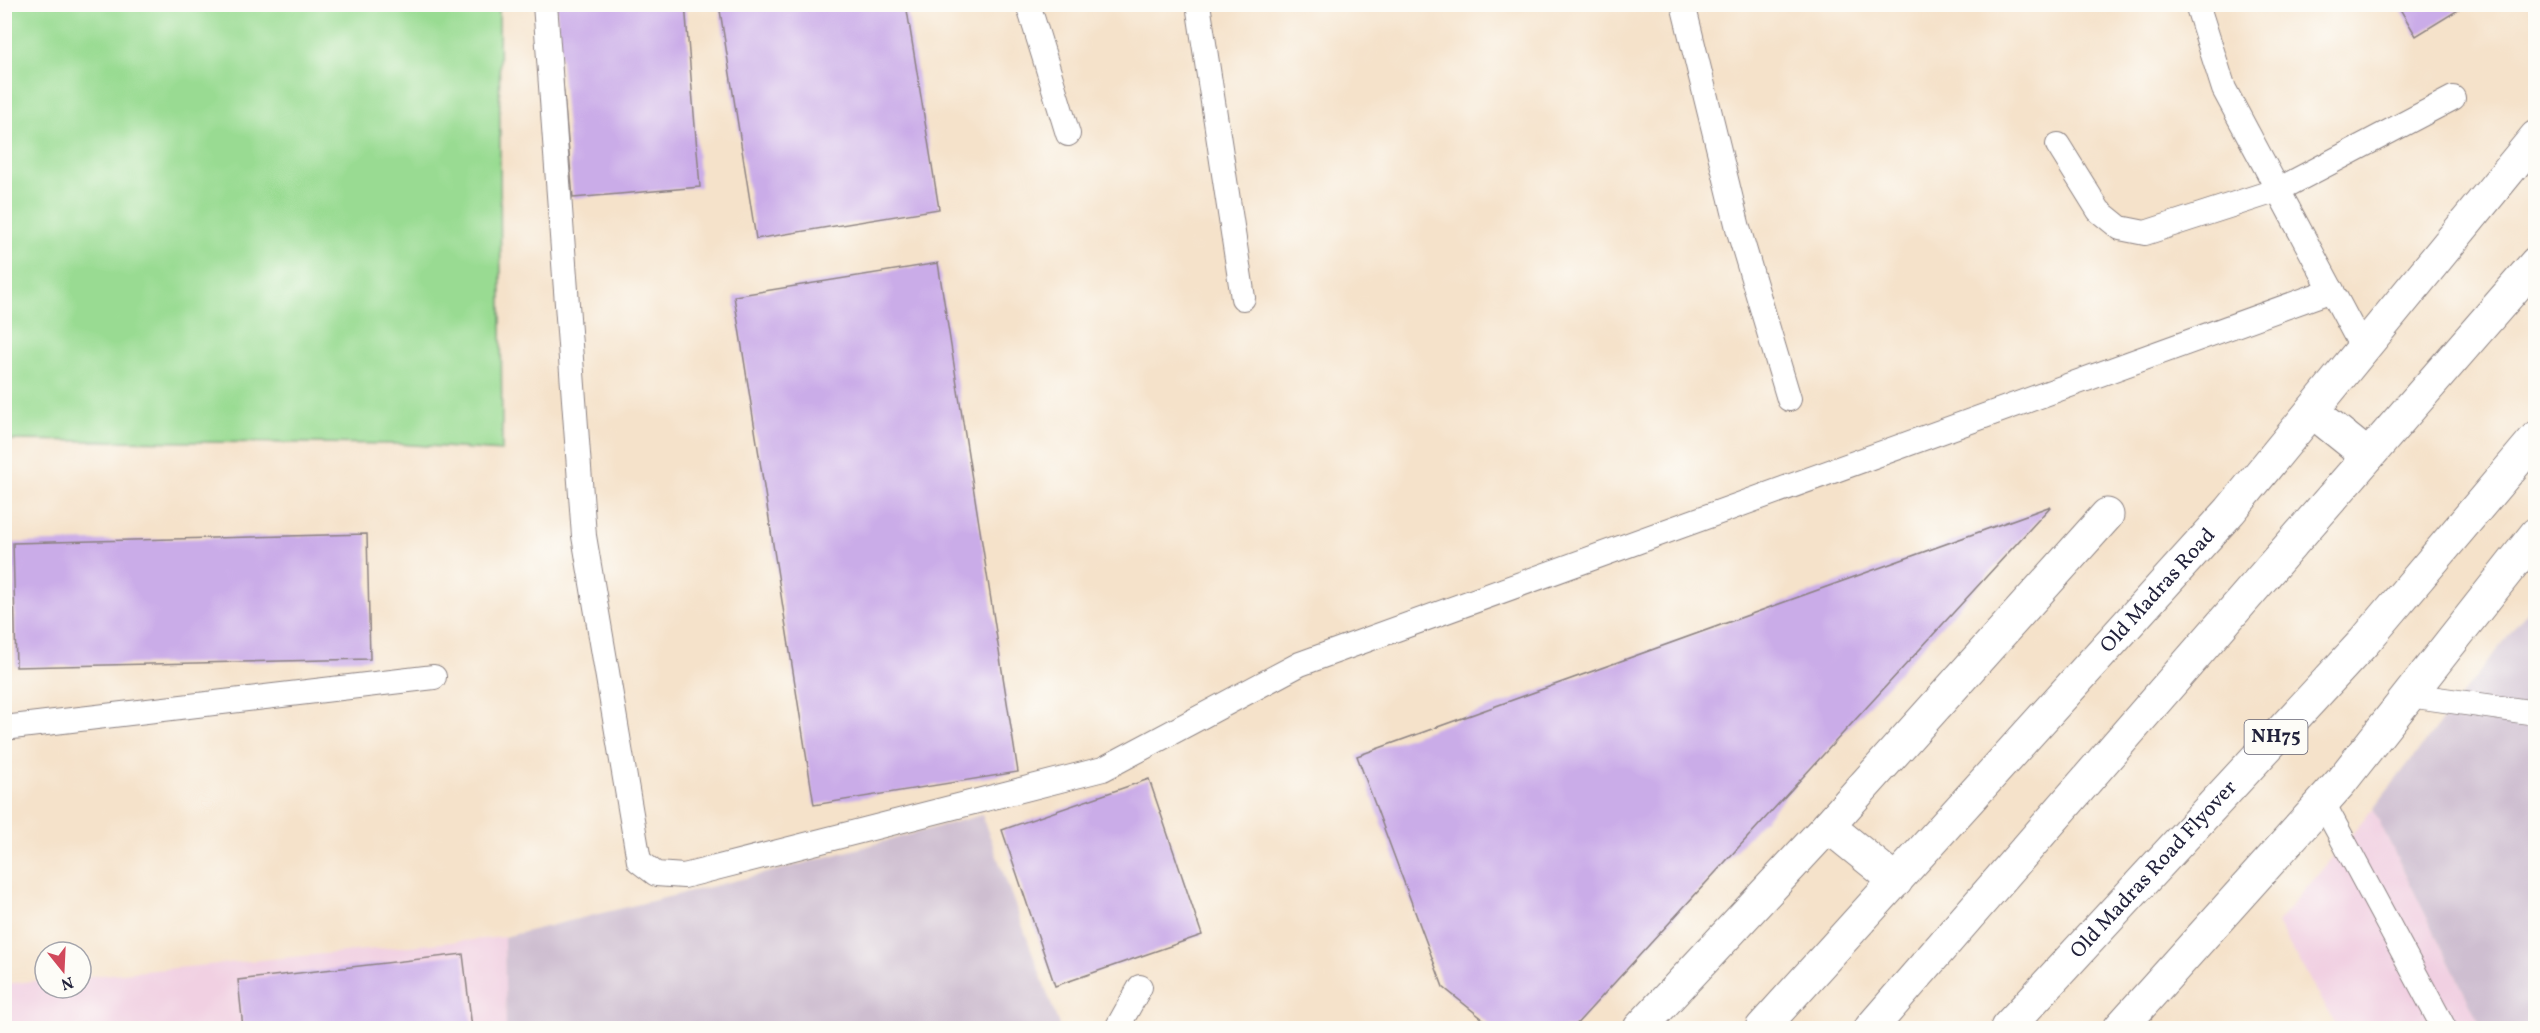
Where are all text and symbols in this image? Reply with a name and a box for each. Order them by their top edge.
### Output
street label: Old Madras Road [2094,522,2222,659]
road number: NH75 [2244,720,2308,754]
street label: Old Madras Road Flyover [2064,774,2244,965]
north arrow [33,940,93,1000]
text: N [58,970,76,995]

